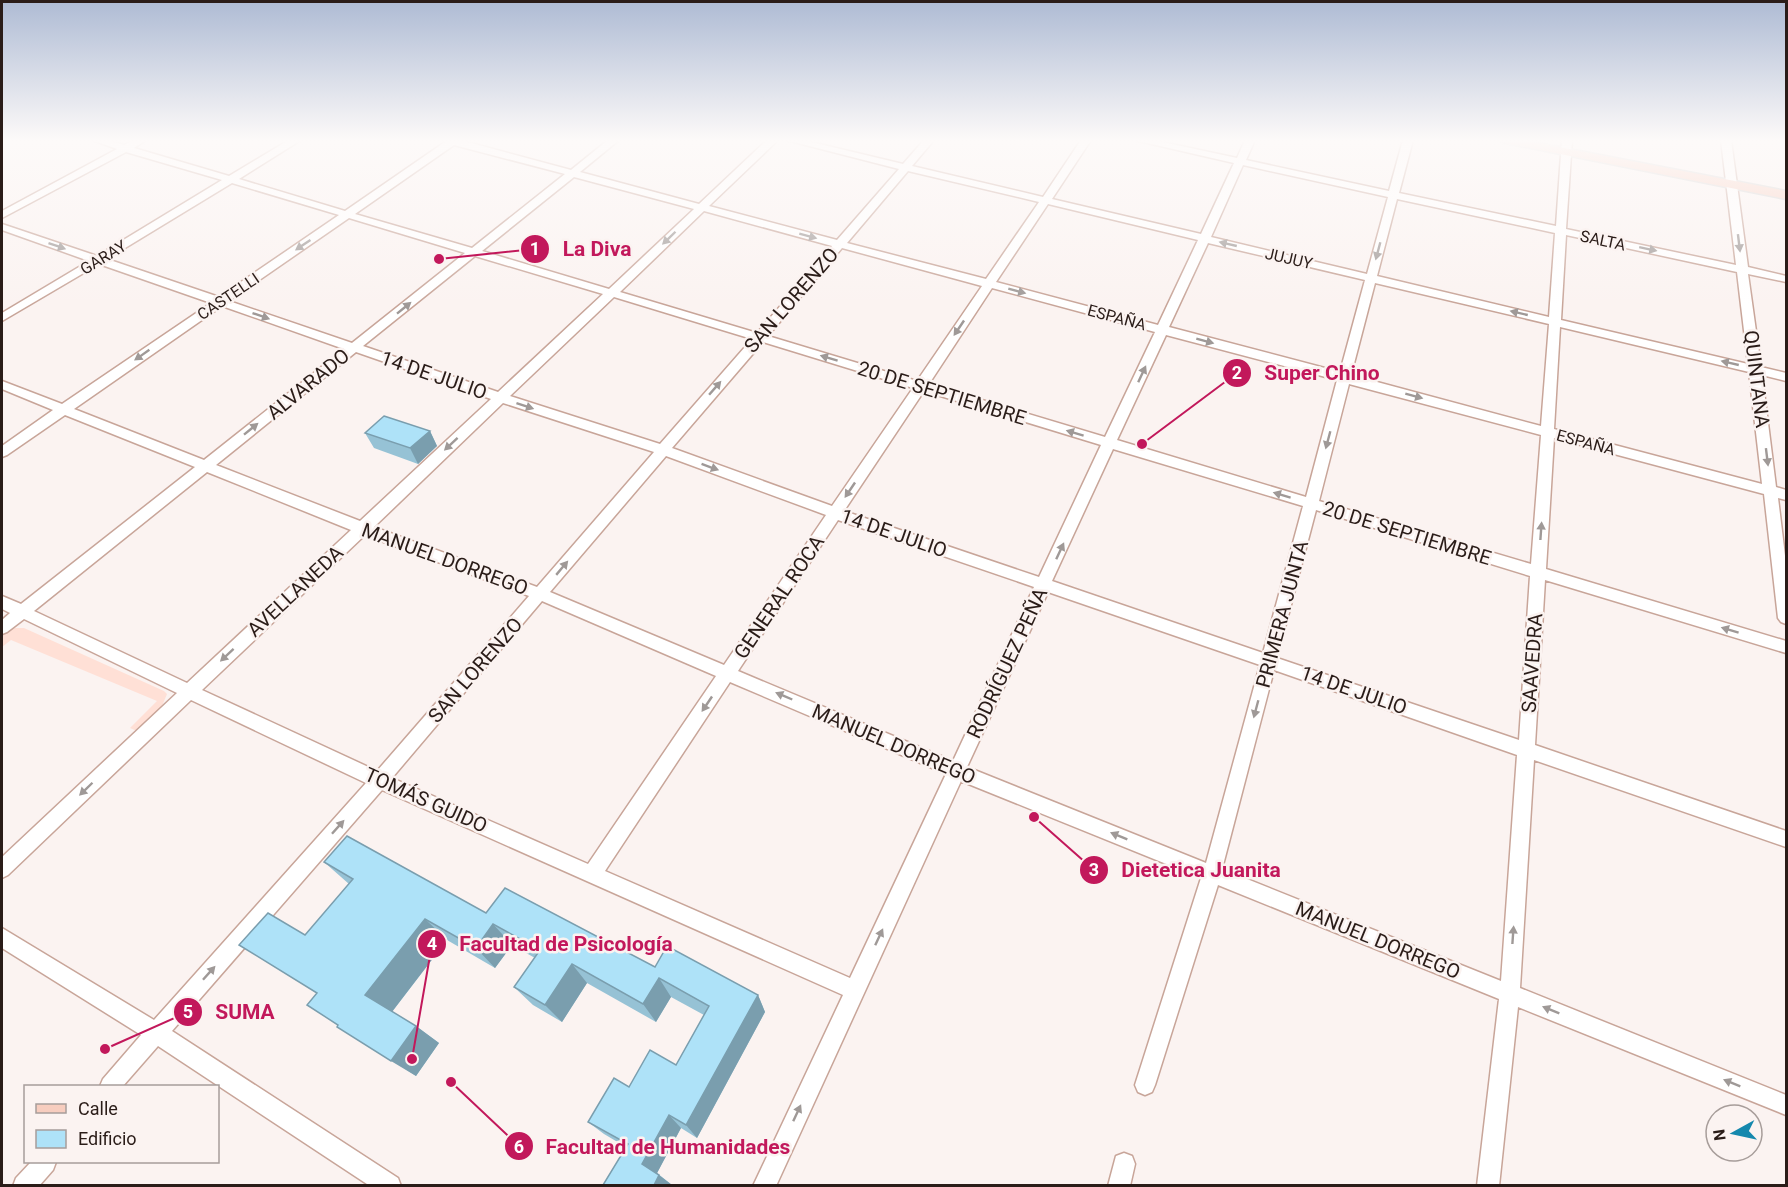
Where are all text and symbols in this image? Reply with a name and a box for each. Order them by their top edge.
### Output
street label: SALTA [1579,226,1628,255]
callout: La Diva [520,229,643,268]
one-way arrow [663,231,677,245]
one-way arrow [799,231,817,241]
one-way arrow [1734,233,1744,252]
street label: GARAY [77,236,130,279]
text: La Diva [563,237,631,261]
text: 1 [530,238,540,259]
one-way arrow [1218,238,1237,248]
one-way arrow [295,239,311,251]
one-way arrow [48,241,66,251]
one-way arrow [1373,242,1383,260]
street label: SAN LORENZO [739,243,843,357]
street label: JUJUY [1263,244,1315,273]
one-way arrow [1638,245,1657,255]
street label: CASTELLI [194,269,263,324]
one-way arrow [1008,287,1026,296]
street label: ESPAÑA [1085,300,1149,335]
one-way arrow [396,301,412,314]
one-way arrow [1510,308,1529,318]
one-way arrow [252,311,270,321]
one-way arrow [954,320,965,336]
street label: QUINTANA [1739,329,1775,429]
one-way arrow [1196,337,1214,346]
street label: ALVARADO [262,343,354,425]
street label: 14 DE JULIO [378,346,490,404]
one-way arrow [134,349,150,360]
one-way arrow [819,353,837,362]
callout: Super Chino [1222,353,1392,392]
street label: 20 DE SEPTIEMBRE [855,356,1029,430]
one-way arrow [1720,358,1739,368]
text: Super Chino [1264,361,1380,385]
text: 2 [1232,362,1242,383]
one-way arrow [1137,364,1147,382]
one-way arrow [709,380,722,396]
one-way arrow [1405,392,1423,401]
one-way arrow [516,402,534,411]
one-way arrow [243,423,258,436]
street label: ESPAÑA [1554,425,1618,460]
one-way arrow [1066,428,1084,437]
one-way arrow [1323,431,1333,449]
one-way arrow [445,437,459,451]
one-way arrow [1762,447,1771,466]
one-way arrow [701,463,719,472]
one-way arrow [845,481,856,498]
one-way arrow [1273,490,1291,499]
street label: 20 DE SEPTIEMBRE [1320,496,1494,570]
street label: 14 DE JULIO [838,504,950,562]
street label: MANUEL DORREGO [359,518,531,600]
one-way arrow [1536,521,1546,540]
street label: GENERAL ROCA [729,531,829,663]
street label: PRIMERA JUNTA [1251,538,1313,690]
street label: AVELLANEDA [242,540,348,642]
one-way arrow [1055,542,1064,559]
one-way arrow [555,561,568,576]
street label: RODRÍGUEZ PEÑA [962,584,1052,742]
street label: SAAVEDRA [1517,612,1547,714]
street label: SAN LORENZO [423,613,527,727]
one-way arrow [1721,625,1739,634]
one-way arrow [221,647,235,661]
street label: 14 DE JULIO [1298,661,1410,719]
one-way arrow [775,691,793,700]
one-way arrow [701,696,713,712]
street label: MANUEL DORREGO [809,699,979,789]
one-way arrow [1251,700,1260,718]
street label: TOMÁS GUIDO [361,762,491,838]
one-way arrow [79,781,93,795]
one-way arrow [331,820,344,835]
one-way arrow [1110,831,1128,840]
callout: Dietetica Juanita [1079,850,1292,889]
text: Dietetica Juanita [1121,858,1281,882]
text: 3 [1089,859,1099,880]
street label: MANUEL DORREGO [1292,896,1464,984]
callout: Facultad de Psicología [417,925,684,964]
one-way arrow [1509,925,1518,944]
one-way arrow [875,928,884,945]
text: Facultad de Psicología [459,932,673,956]
text: 4 [427,933,437,954]
one-way arrow [202,966,215,981]
callout: SUMA [173,992,287,1031]
text: SUMA [215,1000,276,1024]
text: 5 [183,1001,193,1022]
one-way arrow [1542,1005,1560,1015]
one-way arrow [1723,1078,1741,1087]
legend [24,1085,219,1163]
text: Calle [78,1098,118,1119]
north arrow [1704,1103,1764,1163]
one-way arrow [793,1105,802,1122]
callout: Facultad de Humanidades [504,1127,803,1166]
text: Edificio [78,1128,137,1149]
text: N [1709,1128,1730,1142]
text: Facultad de Humanidades [546,1135,791,1159]
text: 6 [514,1136,524,1157]

